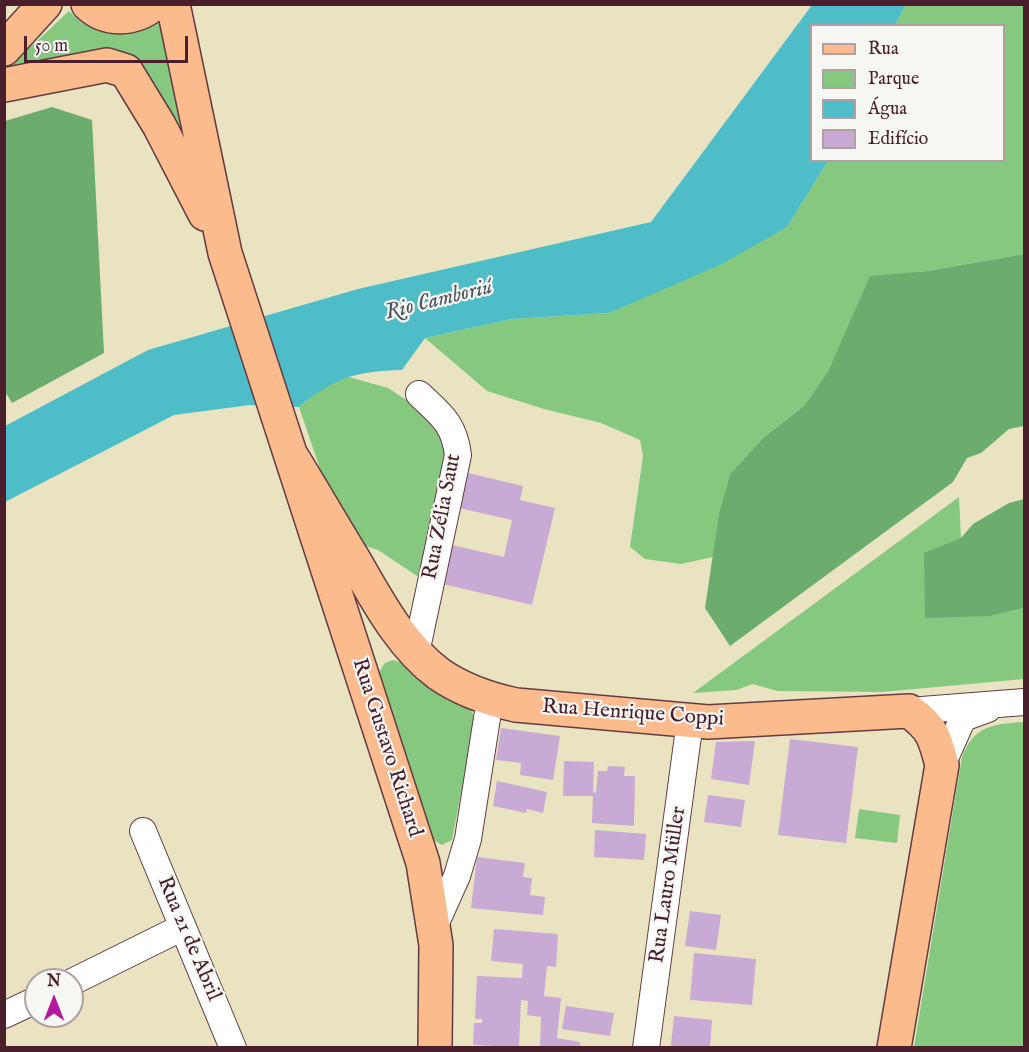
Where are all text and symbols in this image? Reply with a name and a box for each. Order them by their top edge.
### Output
scale bar [27,24,190,62]
legend [810,24,1005,162]
text: 50 m [35,35,68,58]
text: Rua [868,38,899,61]
text: Parque [868,68,919,91]
text: Água [868,98,907,121]
text: Edifício [868,128,928,151]
water label: Rio Camboriú [383,275,495,327]
street label: Rua Zélia Saut [418,452,468,582]
street label: Rua Gustavo Richard [345,656,427,840]
street label: Rua Henrique Coppi [541,695,725,733]
street label: Rua Lauro Müller [646,805,692,965]
street label: Rua 21 de Abril [151,873,225,1005]
north arrow [24,968,84,1028]
text: N [47,972,61,992]

